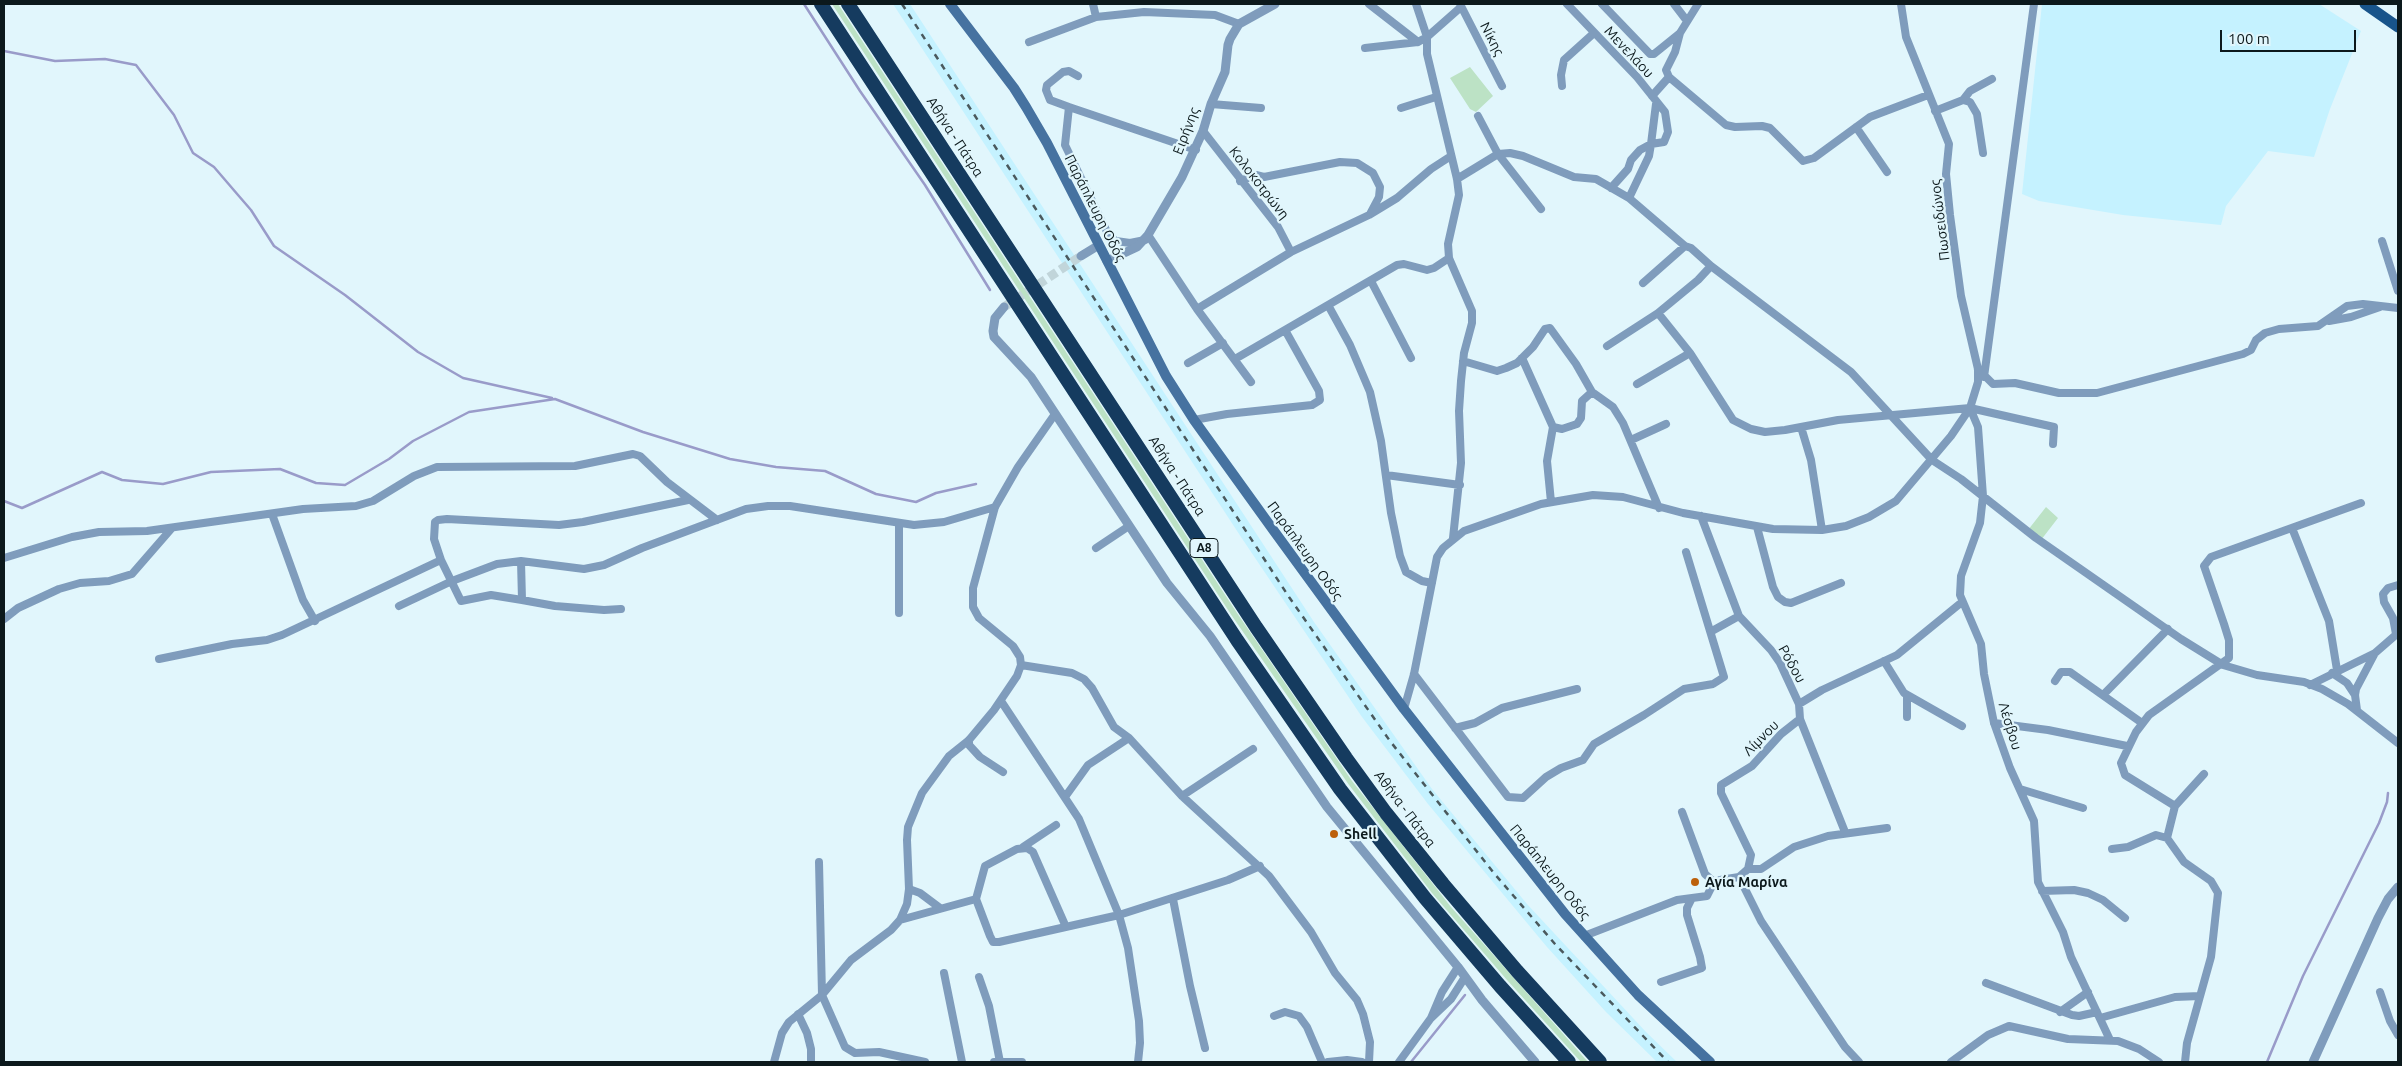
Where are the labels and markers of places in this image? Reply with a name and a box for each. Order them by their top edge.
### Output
place label: Shell [1344,826,1377,842]
marker: Shell [1328,828,1340,840]
place label: Αγία Μαρίνα [1705,874,1788,890]
marker: Αγία Μαρίνα [1689,876,1701,888]

